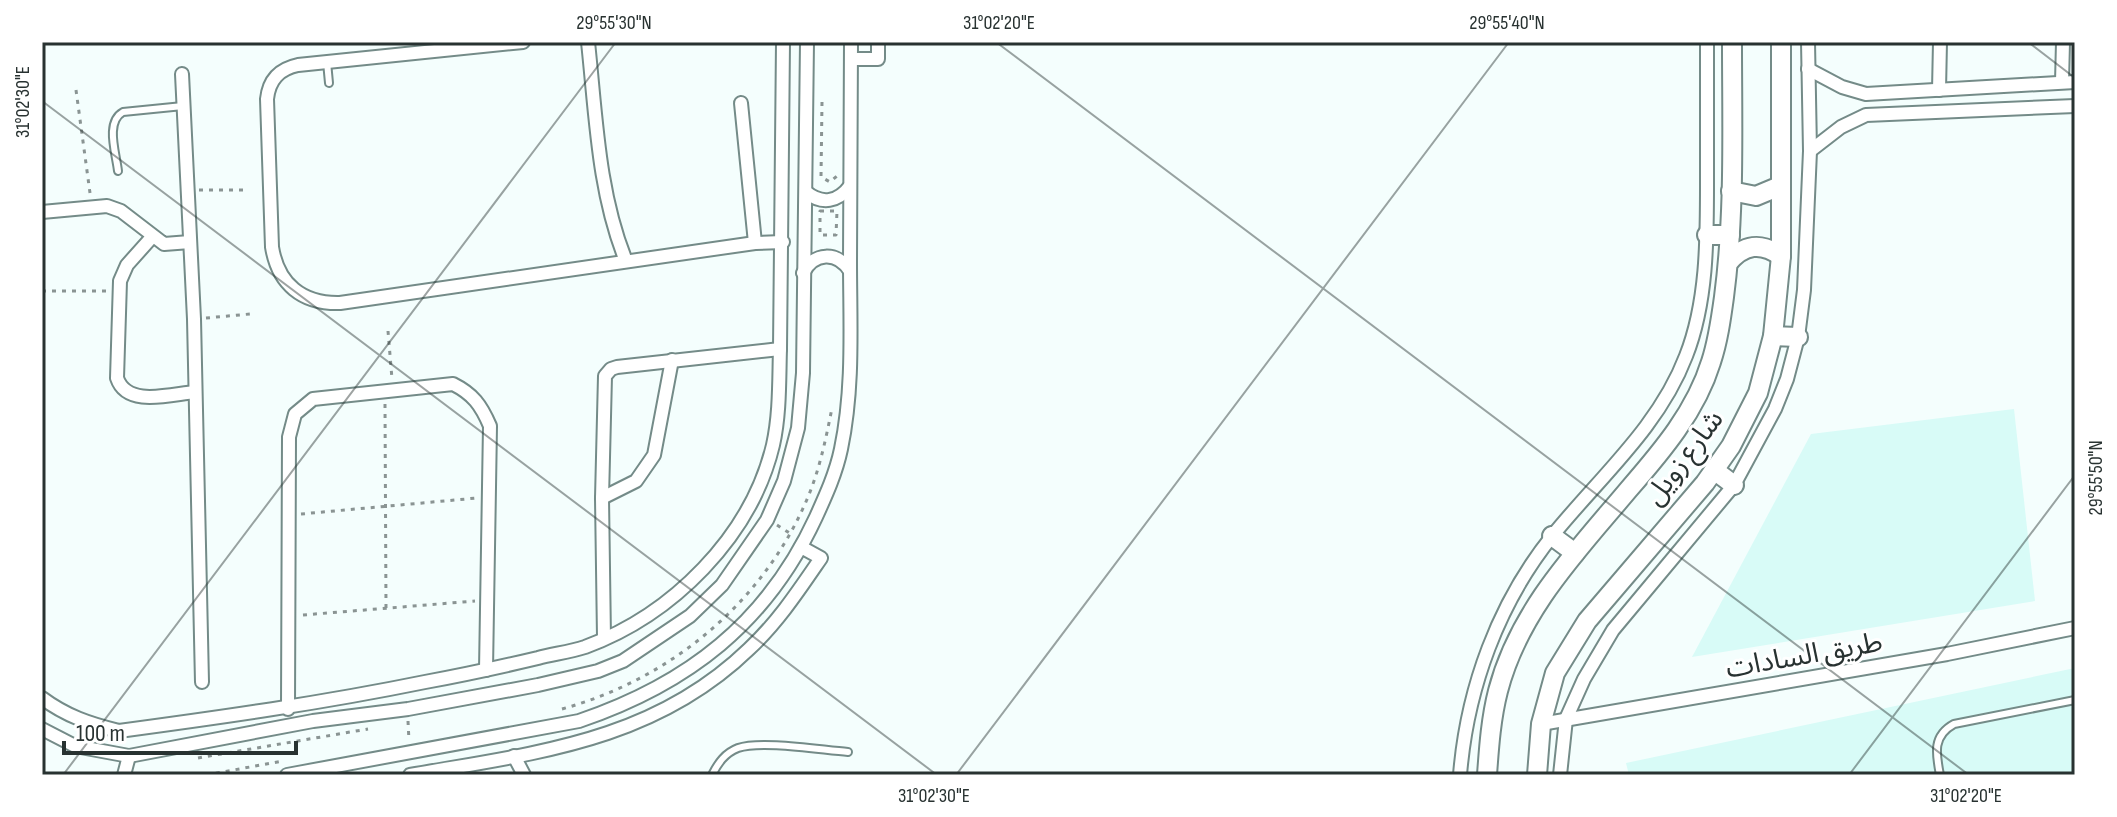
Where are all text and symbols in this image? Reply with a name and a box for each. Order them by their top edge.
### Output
text: 29°55'30"N [576,11,652,35]
text: 31°02'20"E [963,11,1035,35]
text: 29°55'40"N [1469,11,1545,35]
text: 31°02'30"E [11,66,35,138]
street label: شارع زويل [1638,404,1733,514]
text: 29°55'50"N [2084,440,2108,516]
street label: طريق السادات [1723,625,1885,685]
scale bar [64,705,296,755]
text: 100 m [76,719,125,748]
text: 31°02'30"E [898,784,970,808]
text: 31°02'20"E [1930,784,2002,808]

